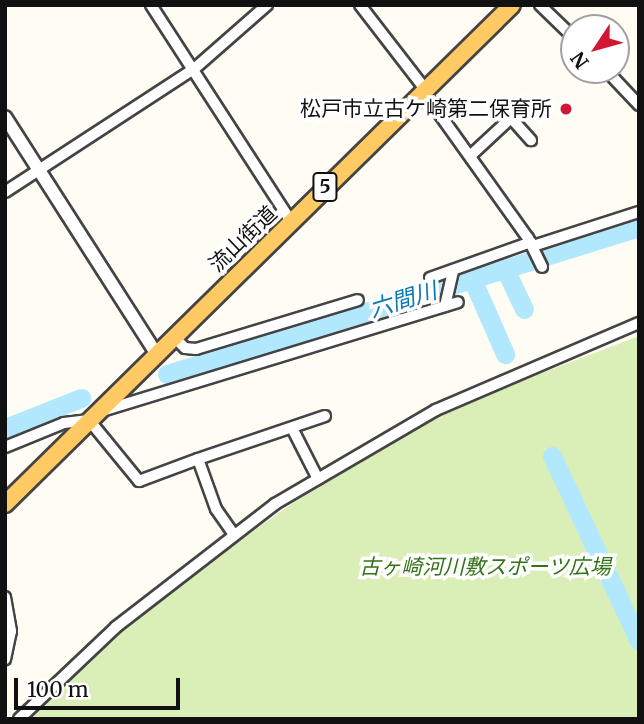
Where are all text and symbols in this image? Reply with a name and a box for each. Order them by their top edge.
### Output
north arrow [560,14,630,84]
text: N [566,47,594,73]
place label: 松戸市立古ケ崎第二保育所 [300,96,552,122]
marker: 松戸市立古ケ崎第二保育所 [558,101,574,117]
road number: 5 [311,172,339,202]
street label: 流山街道 [204,201,282,277]
water label: 六間川 [366,277,440,323]
park label: 古ヶ崎河川敷スポーツ広場 [359,554,611,580]
scale bar [18,664,184,708]
text: 100 m [27,676,89,703]

